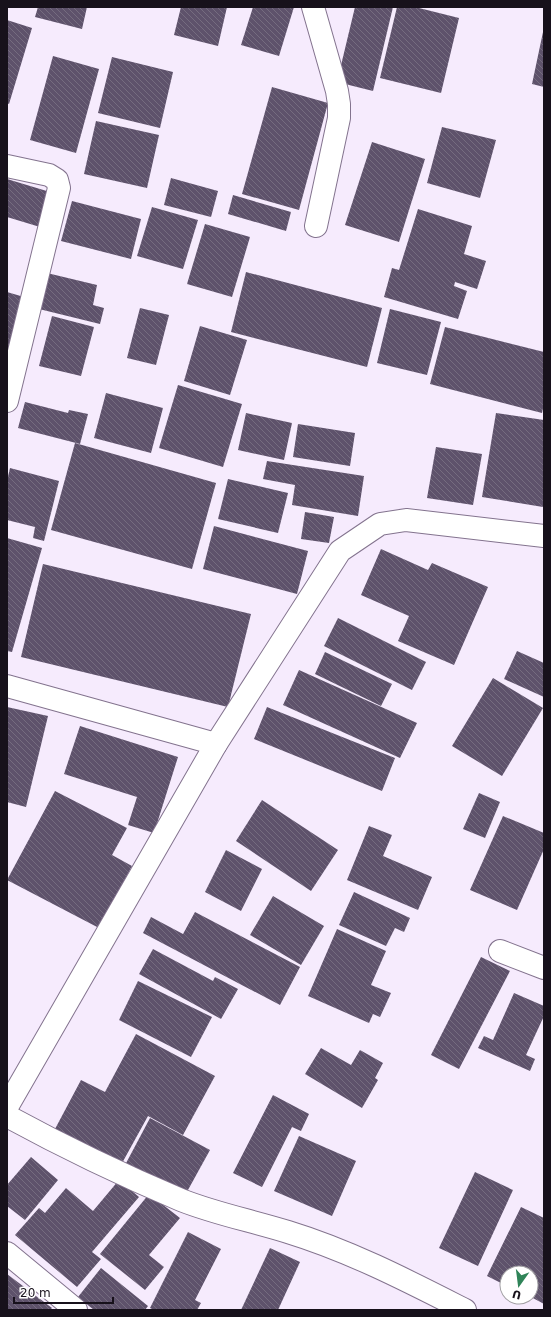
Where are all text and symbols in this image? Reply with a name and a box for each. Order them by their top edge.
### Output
north arrow [499,1265,539,1305]
scale bar [14,1279,113,1305]
text: 20 m [20,1286,51,1300]
text: U [511,1287,523,1302]

